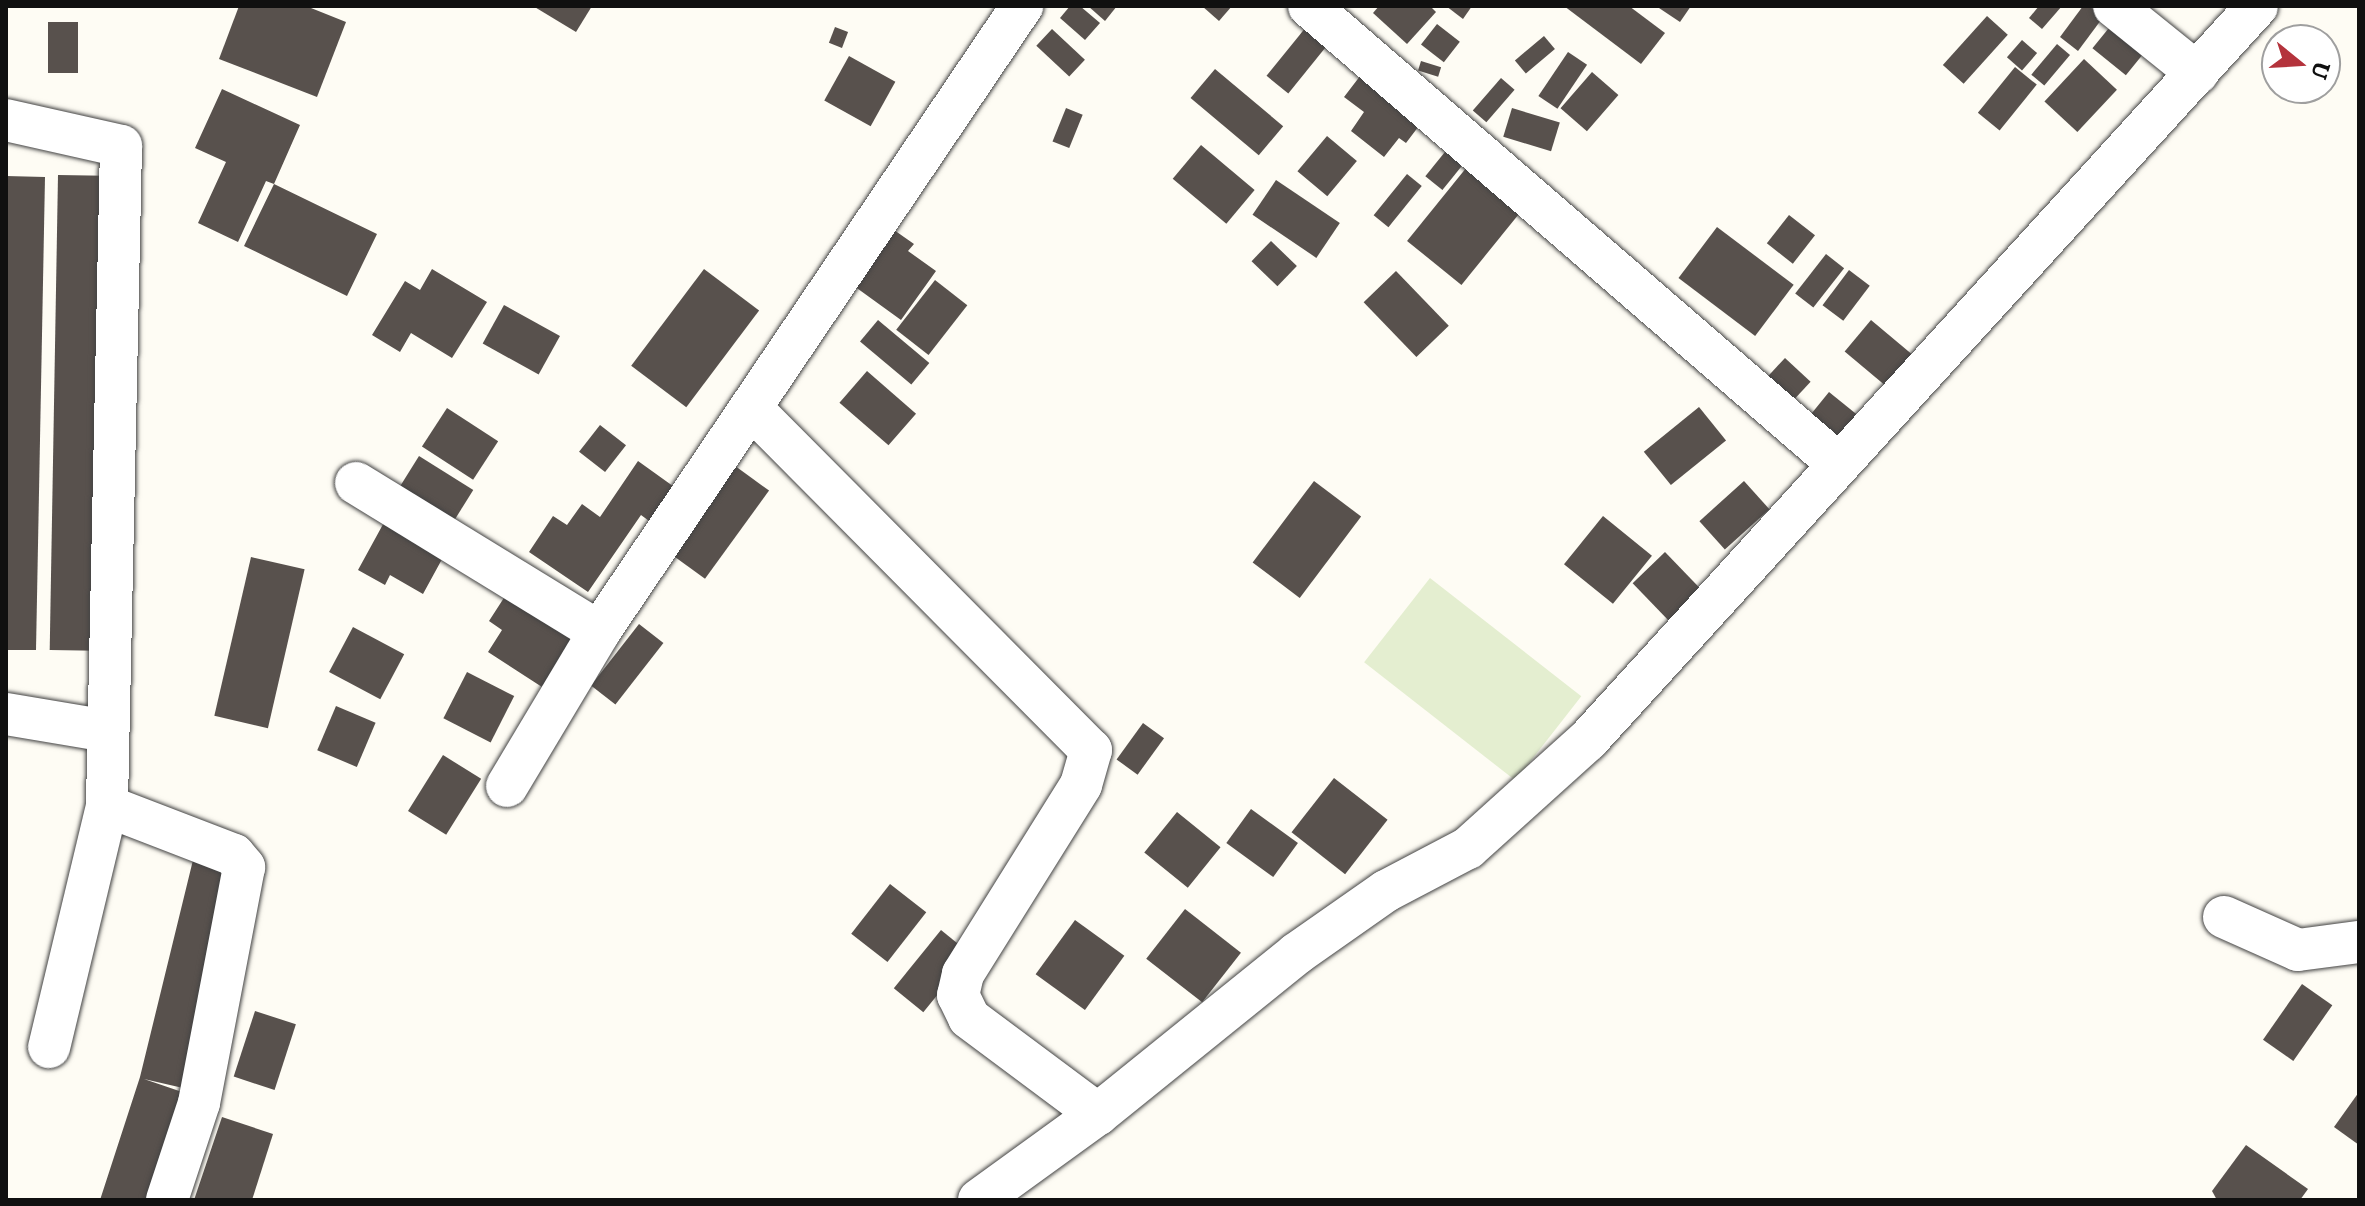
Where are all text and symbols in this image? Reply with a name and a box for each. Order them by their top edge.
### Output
north arrow [2261,24,2341,104]
text: U [2304,58,2341,84]

